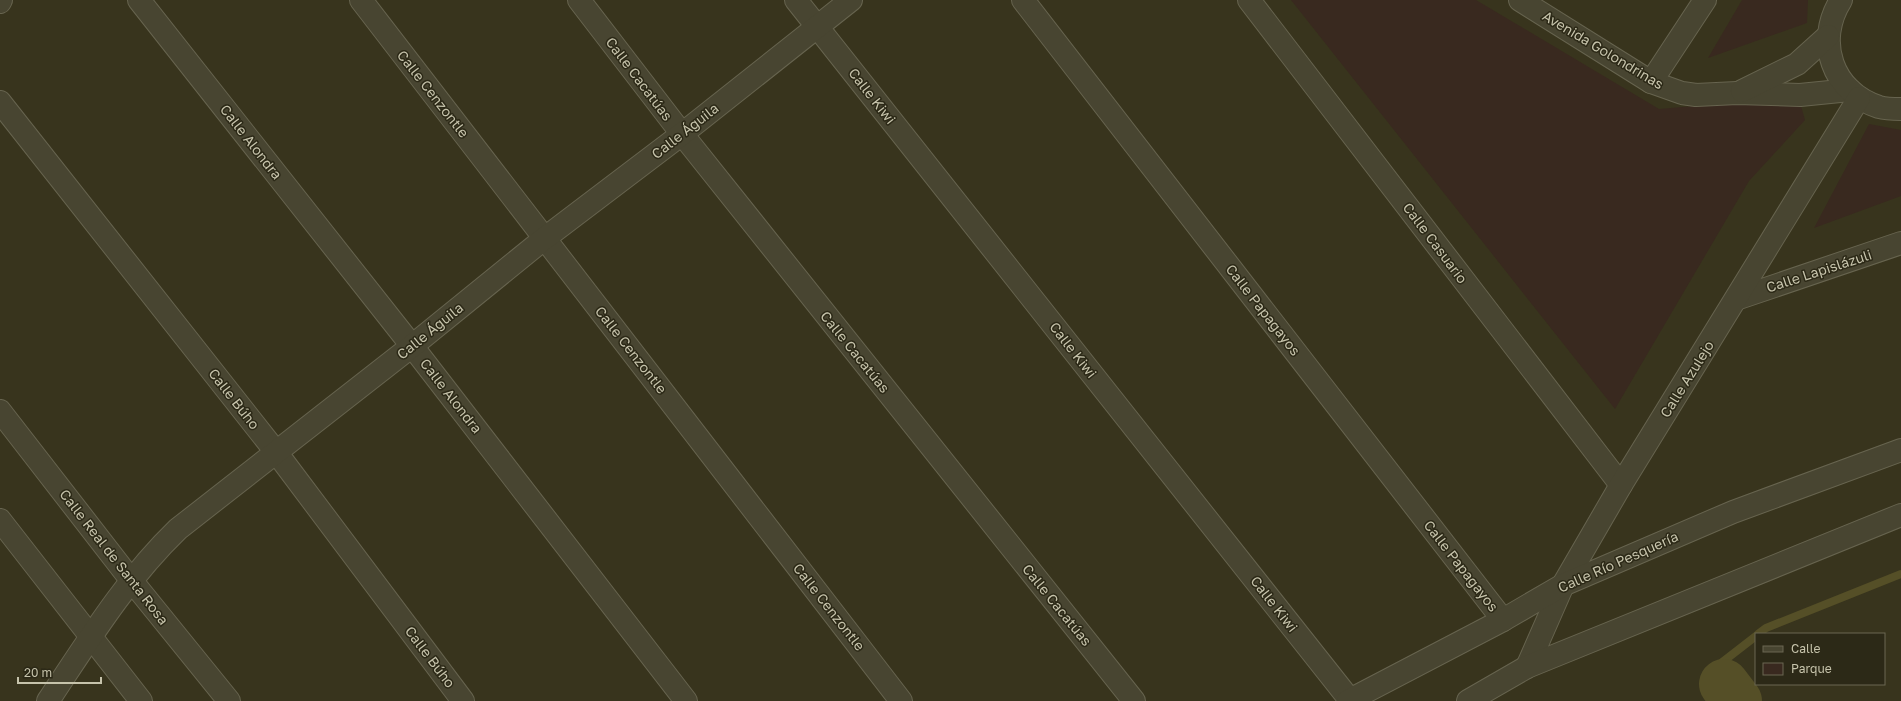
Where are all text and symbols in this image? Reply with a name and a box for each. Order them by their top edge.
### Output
street label: Avenida Golondrinas [1540,7,1667,92]
street label: Calle Cacatúas [602,34,676,124]
street label: Calle Cenzontle [394,47,473,141]
street label: Calle Kiwi [845,64,900,127]
street label: Calle Águila [648,99,722,162]
street label: Calle Alondra [217,101,286,182]
street label: Calle Casuario [1400,199,1471,286]
street label: Calle Lapislázuli [1764,245,1874,296]
street label: Calle Papagayos [1223,261,1304,359]
street label: Calle Águila [393,299,466,362]
street label: Calle Cenzontle [592,303,671,397]
street label: Calle Cacatúas [817,307,893,396]
street label: Calle Kiwi [1046,318,1101,381]
street label: Calle Azulejo [1656,337,1717,420]
street label: Calle Alondra [417,355,486,436]
street label: Calle Búho [205,365,263,433]
street label: Calle Real de Santa Rosa [56,486,172,628]
street label: Calle Papagayos [1421,517,1502,615]
street label: Calle Río Pesquería [1555,527,1681,596]
street label: Calle Cenzontle [790,560,869,654]
street label: Calle Cacatúas [1019,560,1095,649]
street label: Calle Kiwi [1247,572,1302,635]
street label: Calle Búho [402,623,459,691]
legend [1755,633,1885,685]
text: Calle [1791,641,1821,656]
scale bar [18,659,101,685]
text: Parque [1791,661,1832,676]
text: 20 m [24,665,52,680]

